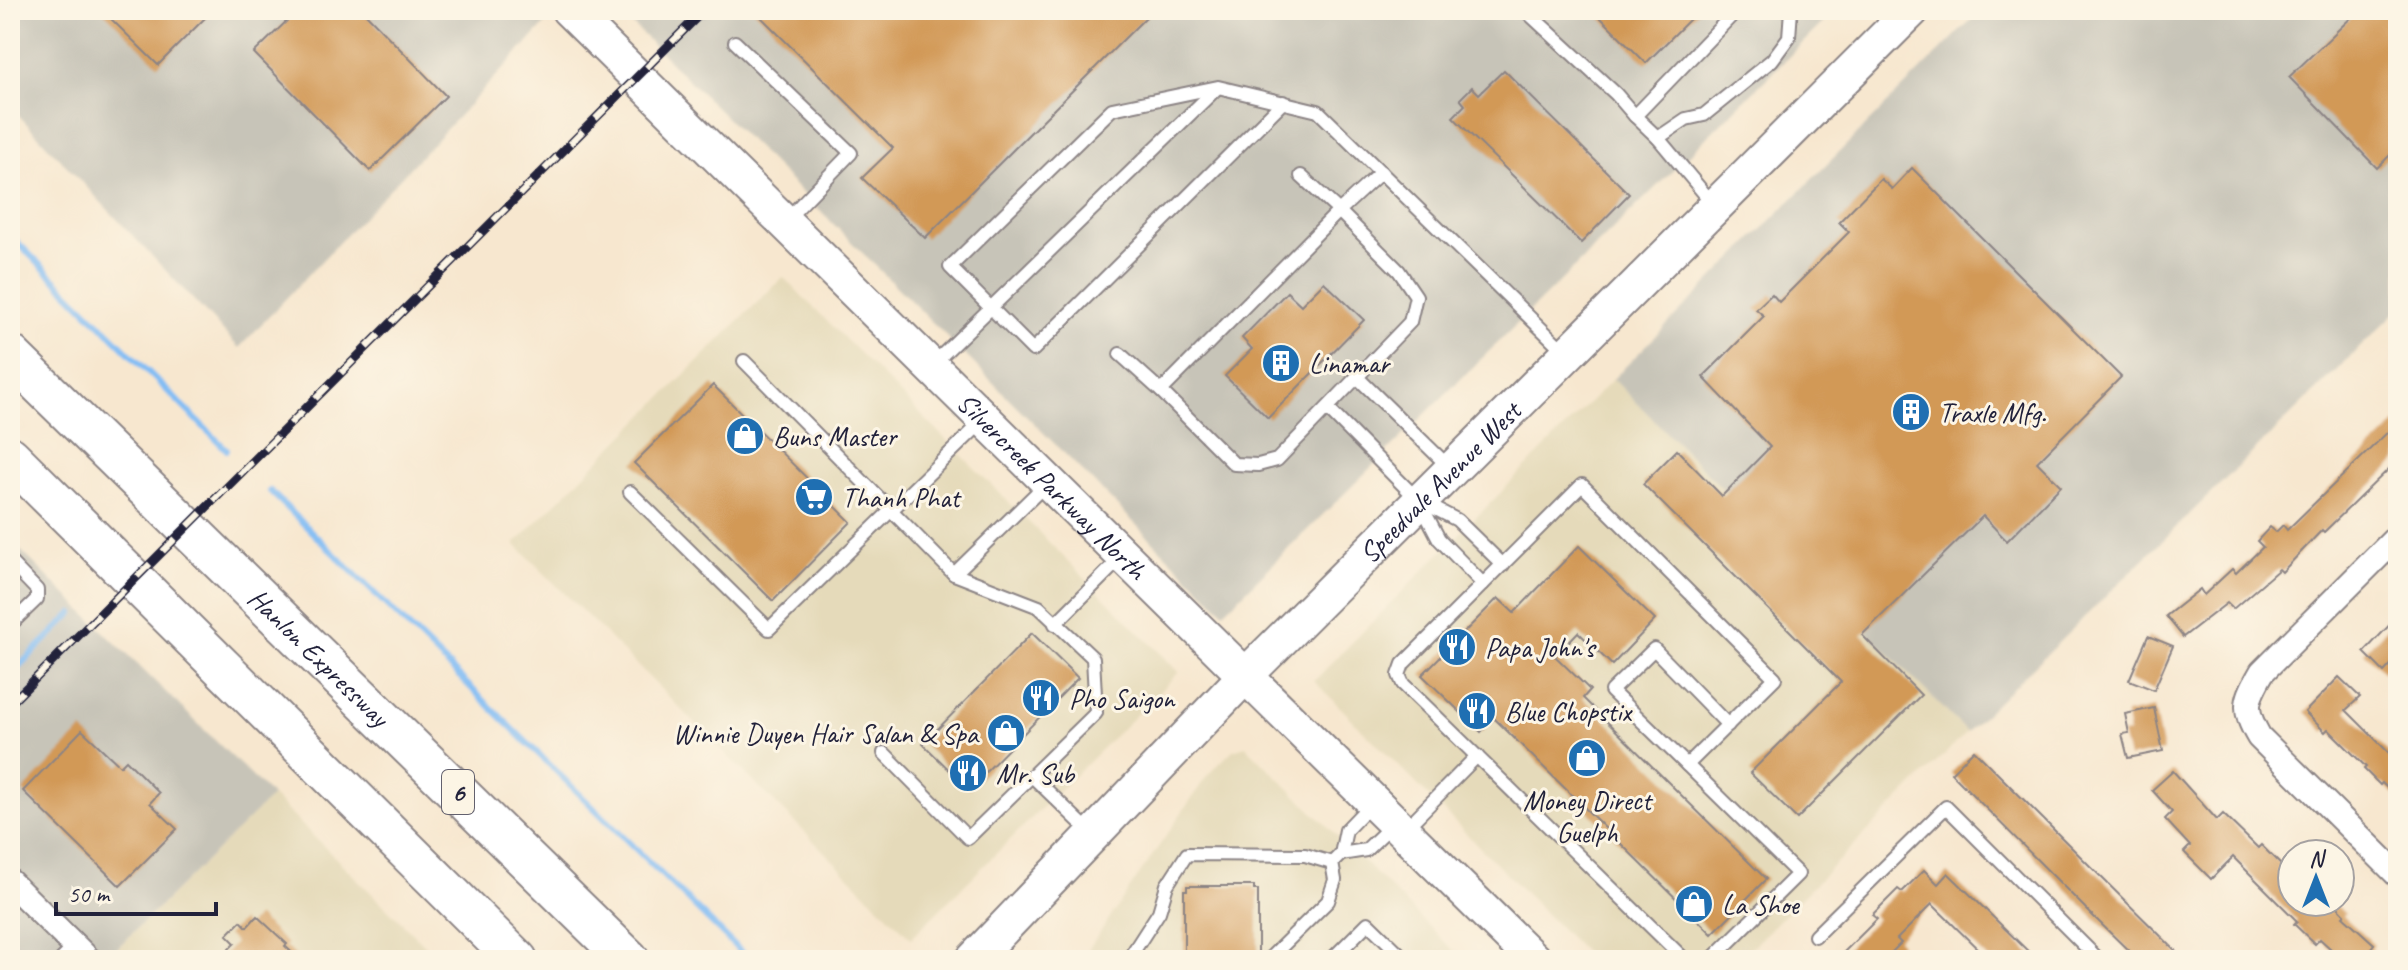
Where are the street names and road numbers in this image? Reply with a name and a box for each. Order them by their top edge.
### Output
street label: Silvercreek Parkway North [950,385,1156,588]
street label: Speedvale Avenue West [1351,392,1530,570]
street label: Hanlon Expressway [241,580,399,735]
road number: 6 [442,770,474,814]

